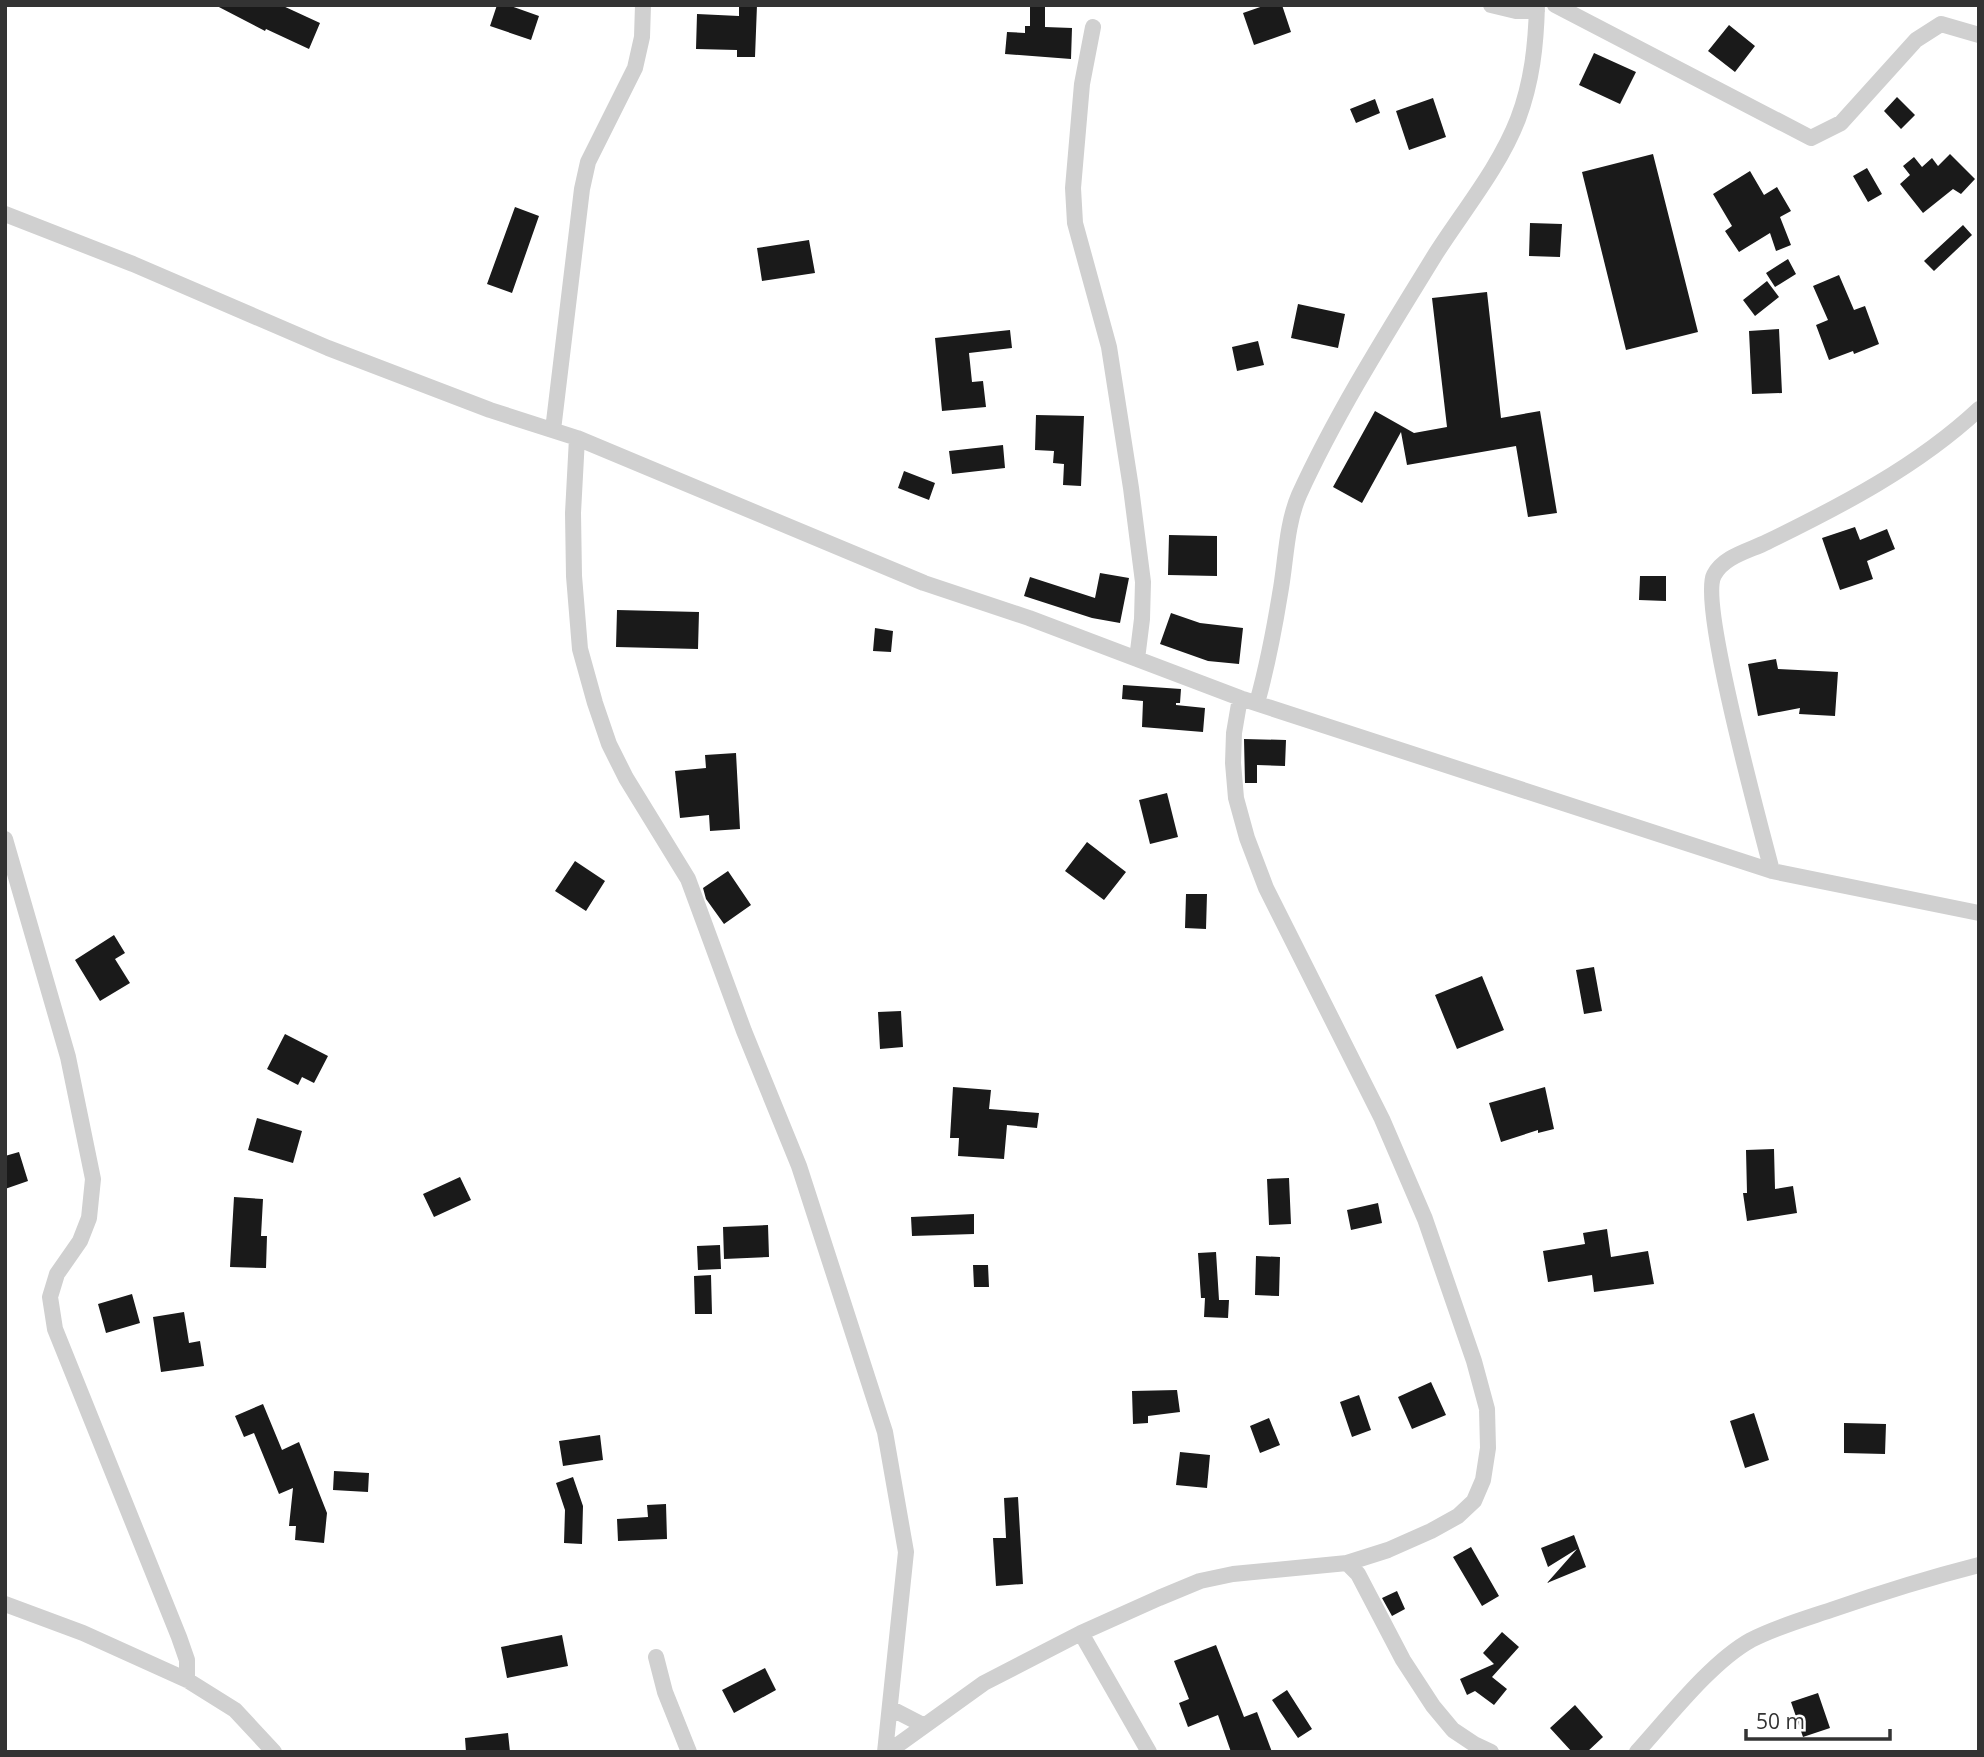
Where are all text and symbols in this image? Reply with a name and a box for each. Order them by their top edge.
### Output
scale bar [1746,1698,1890,1742]
text: 50 m [1756,1707,1805,1735]

